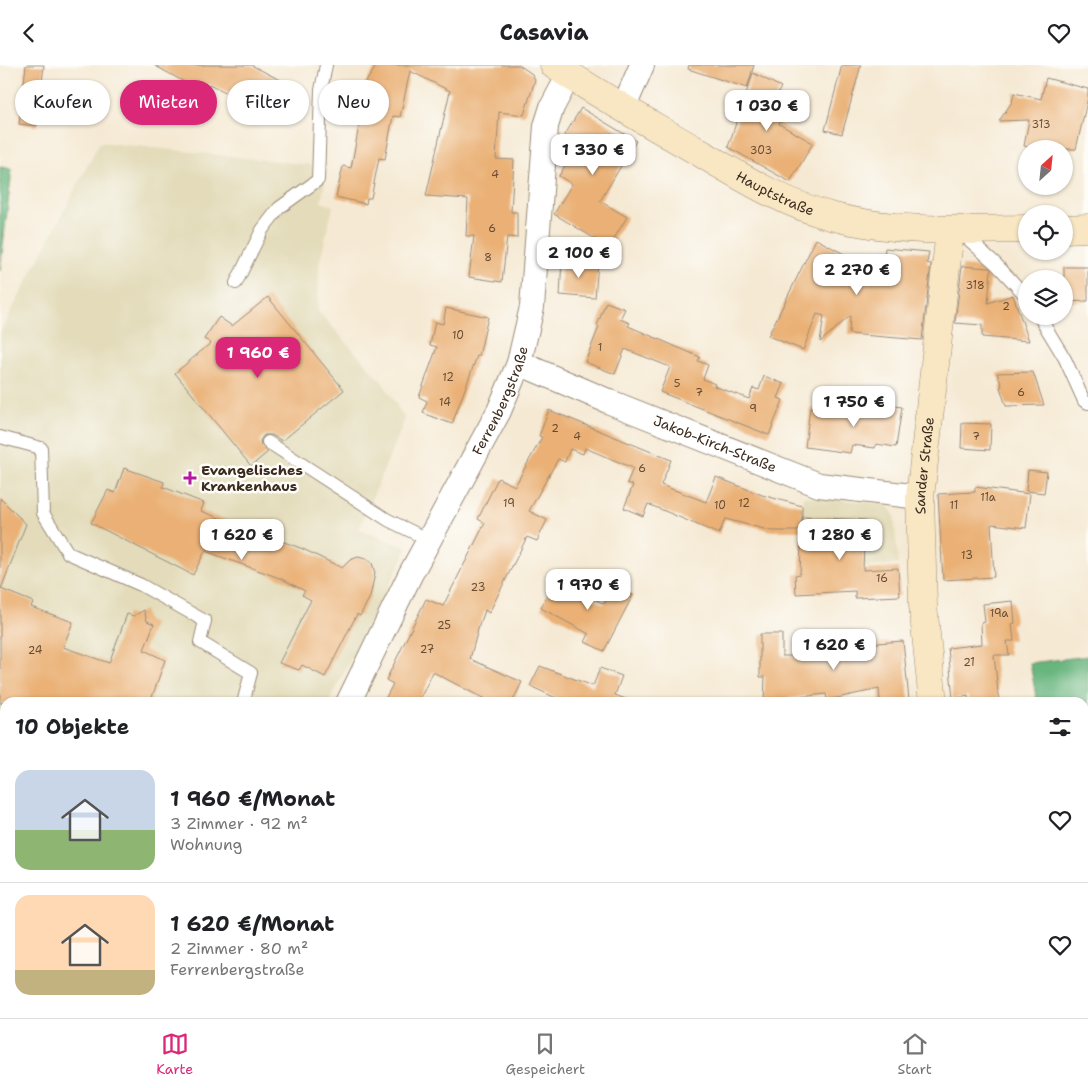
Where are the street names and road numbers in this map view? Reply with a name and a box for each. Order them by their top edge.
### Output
street label: Hauptstraße [733,167,817,220]
street label: Ferrenbergstraße [468,344,532,458]
street label: Jakob-Kirch-Straße [651,411,779,476]
street label: Sander Straße [911,416,938,515]

